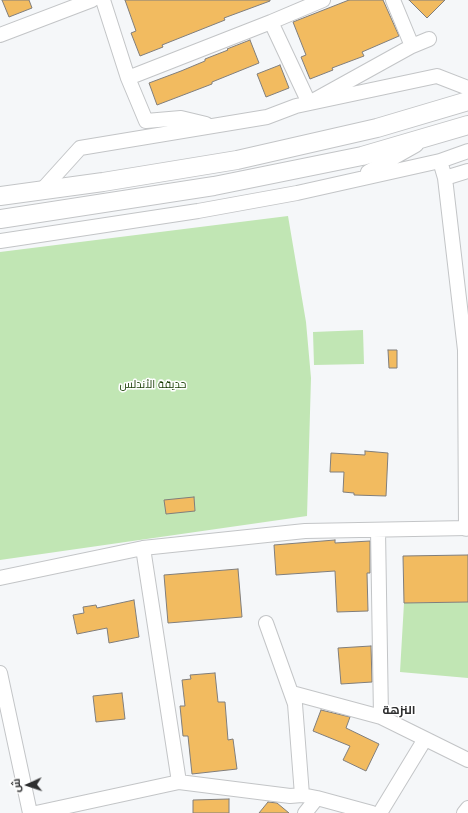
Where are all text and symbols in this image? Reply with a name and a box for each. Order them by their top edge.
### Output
park label: حديقة الأندلس [120,378,186,392]
district label: النزهة [382,703,416,717]
north arrow [8,765,48,805]
text: ش [9,778,23,793]

